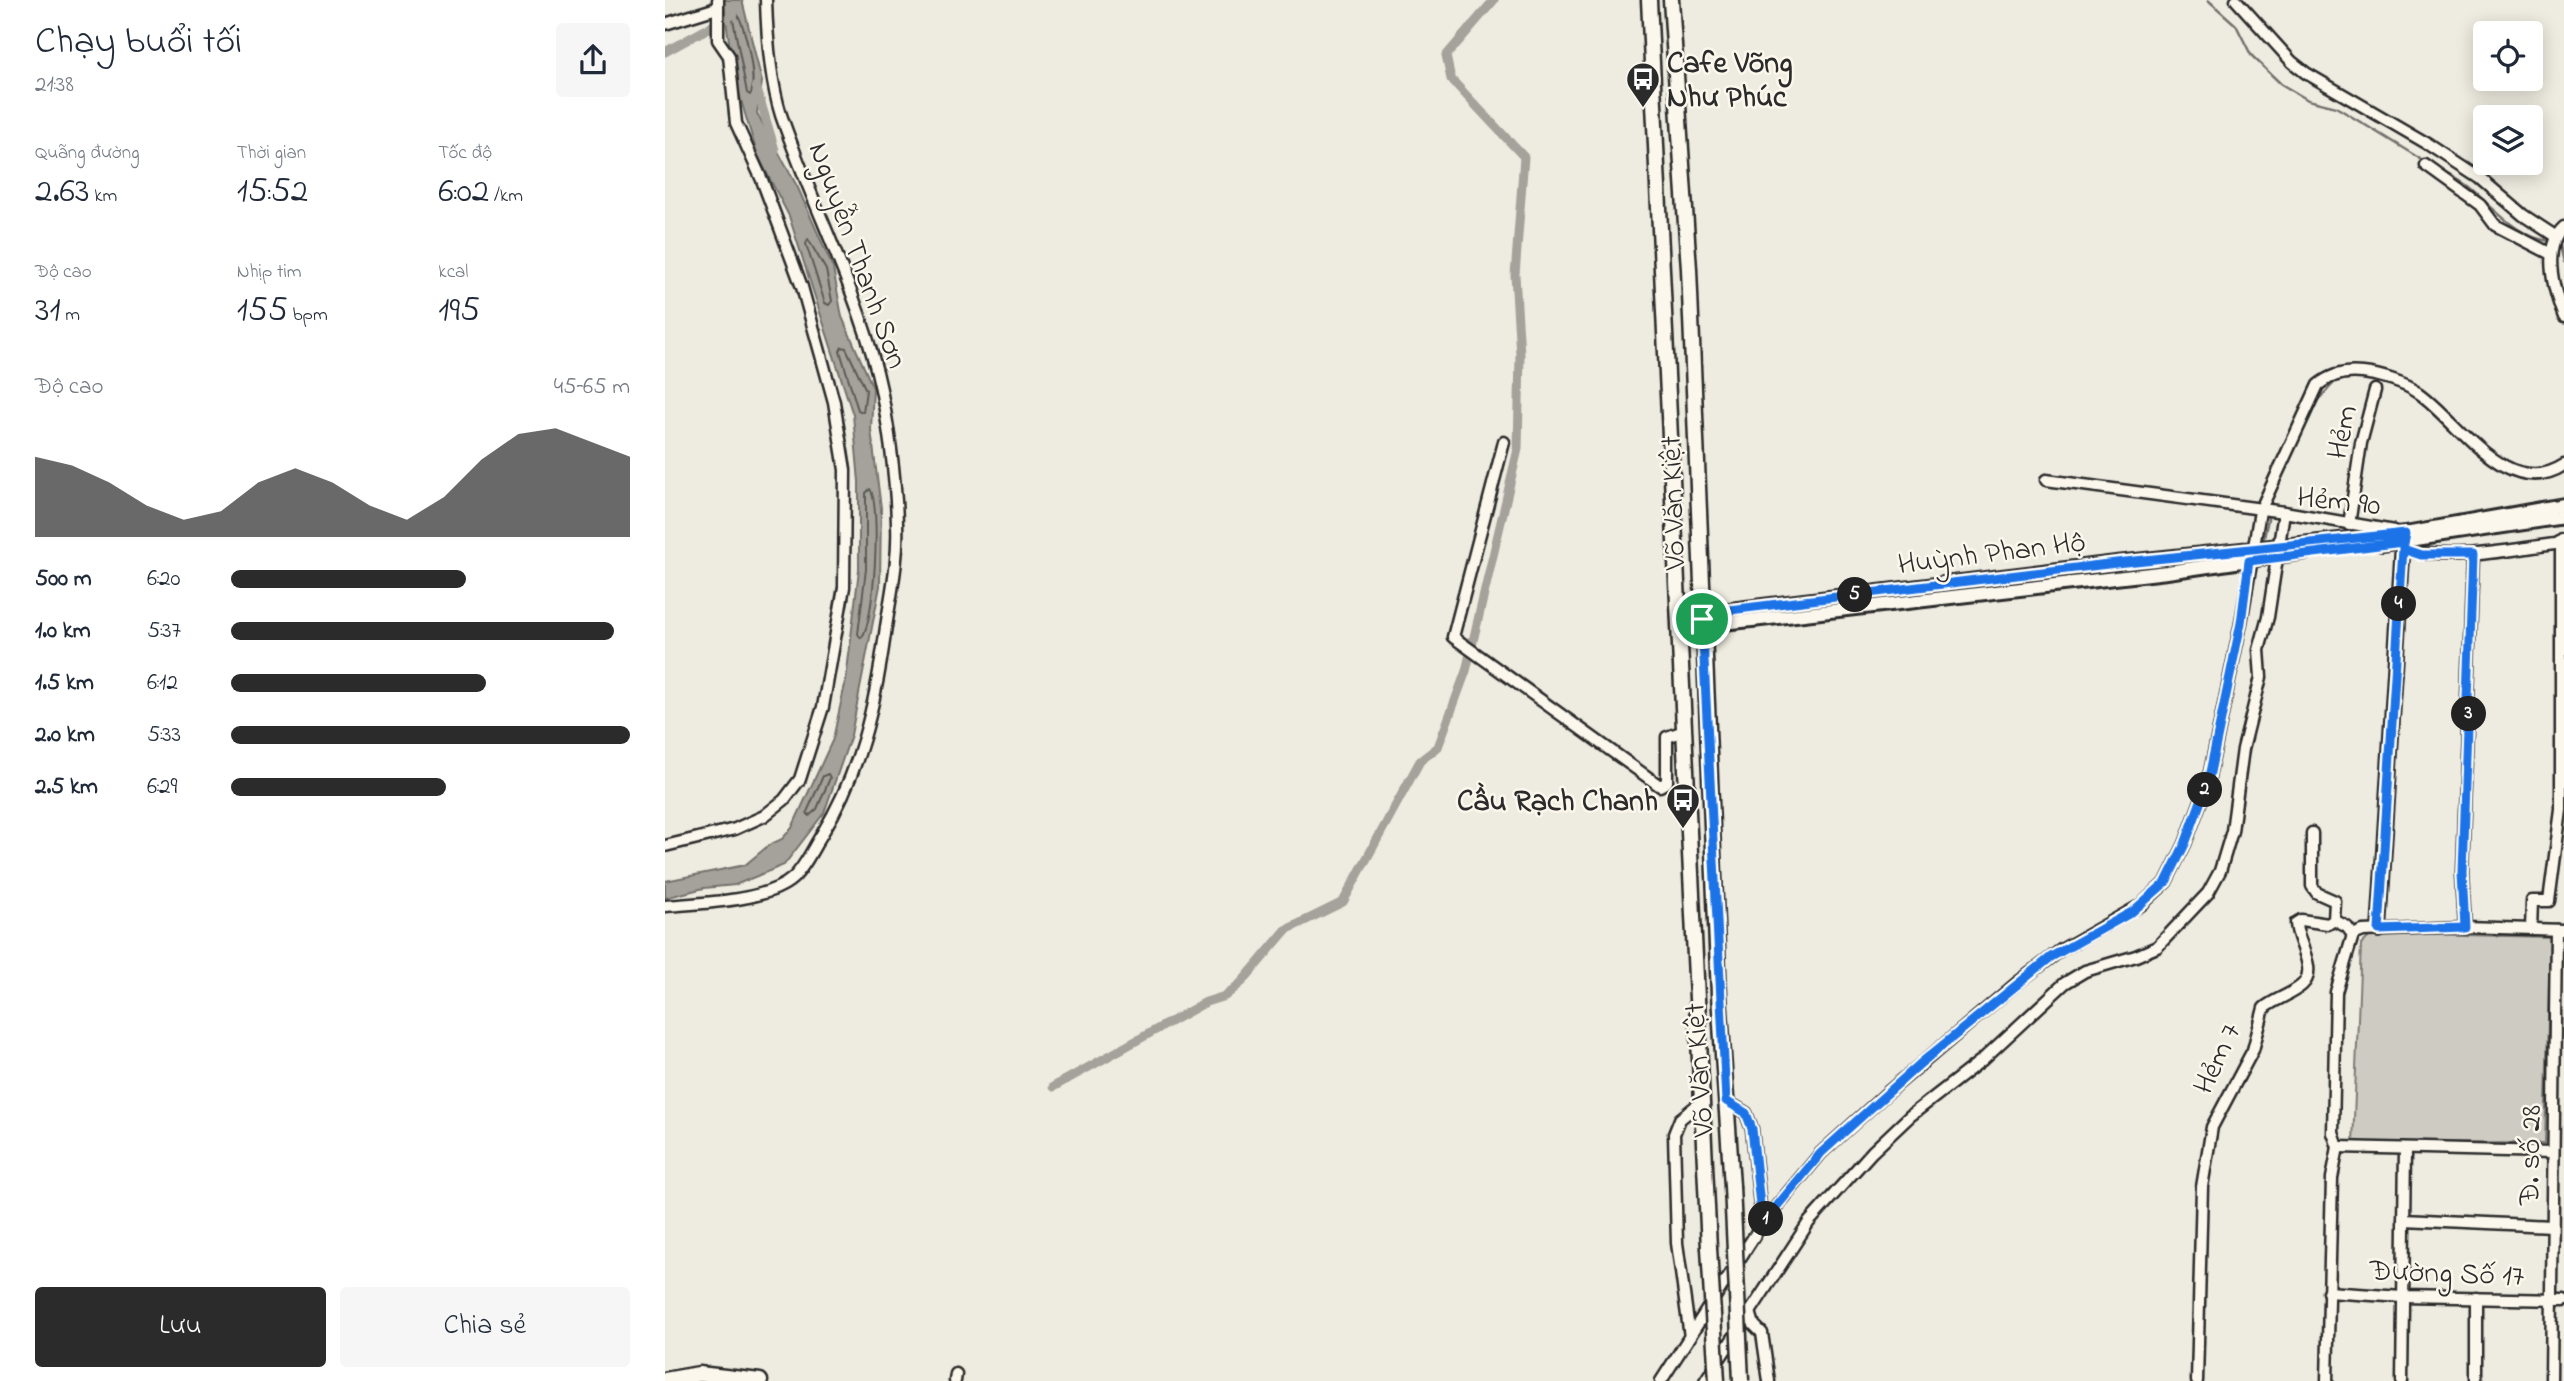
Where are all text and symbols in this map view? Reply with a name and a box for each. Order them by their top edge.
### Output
text: Chạy buổi tối [35,15,242,71]
map controls [2473,21,2543,175]
button: locate [2473,21,2543,91]
button: share [556,23,630,97]
place label: Cafe Võng Như Phúc [1667,43,1793,121]
bus stop icon: Cafe Võng Như Phúc [1624,60,1662,109]
text: 21:38 [35,69,74,102]
button: layers [2473,105,2543,175]
street label: Nguyễn Thanh Sơn [795,137,918,375]
text: Quãng đường [35,140,140,167]
text: Thời gian [237,140,306,167]
text: Tốc độ [438,140,491,167]
text: 2.63 [35,167,89,218]
text: 15:52 [237,167,308,218]
text: 6:02 [438,167,489,218]
text: km [89,183,117,210]
text: /km [489,183,523,210]
text: Độ cao [35,259,92,286]
text: Nhịp tim [237,259,302,286]
text: kcal [438,259,469,286]
text: 31 [35,286,61,337]
text: 155 [237,286,288,337]
text: 195 [438,286,480,337]
text: m [61,302,80,329]
text: bpm [288,302,328,329]
text: Độ cao [35,371,103,404]
text: 45–65 m [554,371,630,404]
street label: Hẻm [2317,402,2371,464]
street label: Võ Văn Kiệt [1651,435,1699,572]
street label: Hẻm 90 [2295,477,2383,529]
street label: Huỳnh Phan Hộ [1895,522,2088,588]
text: 500 m [35,563,92,596]
text: 6:20 [147,563,180,596]
pin: 5 [1837,578,1873,612]
text: 5 [1849,581,1860,608]
pin: 4 [2381,586,2417,622]
pin [1672,589,1732,649]
text: 4 [2395,590,2402,617]
icon: arrive [1683,600,1721,638]
text: 1.0 km [35,615,91,648]
text: 5:37 [147,615,181,648]
text: 1.5 km [35,667,94,700]
text: 6:12 [147,667,178,700]
pin: 3 [2451,696,2487,732]
text: 3 [2465,700,2472,727]
text: 2.0 km [35,719,95,752]
text: 5:33 [147,719,181,752]
text: 2.5 km [35,771,98,804]
text: 6:29 [147,771,177,804]
pin: 2 [2187,772,2223,808]
text: 2 [2200,776,2209,803]
place label: Cầu Rạch Chanh [1457,781,1658,825]
bus stop icon: Cầu Rạch Chanh [1664,781,1702,830]
street label: Võ Văn Kiệt [1674,1001,1728,1139]
street label: Hẻm 7 [2183,1016,2254,1102]
street label: Đ. số 28 [2509,1105,2555,1207]
pin: 1 [1749,1202,1783,1236]
text: 1 [1762,1205,1769,1232]
street label: Đường Số 17 [2368,1250,2525,1300]
button: Lưu [35,1287,326,1367]
button: Chia sẻ [340,1287,630,1367]

